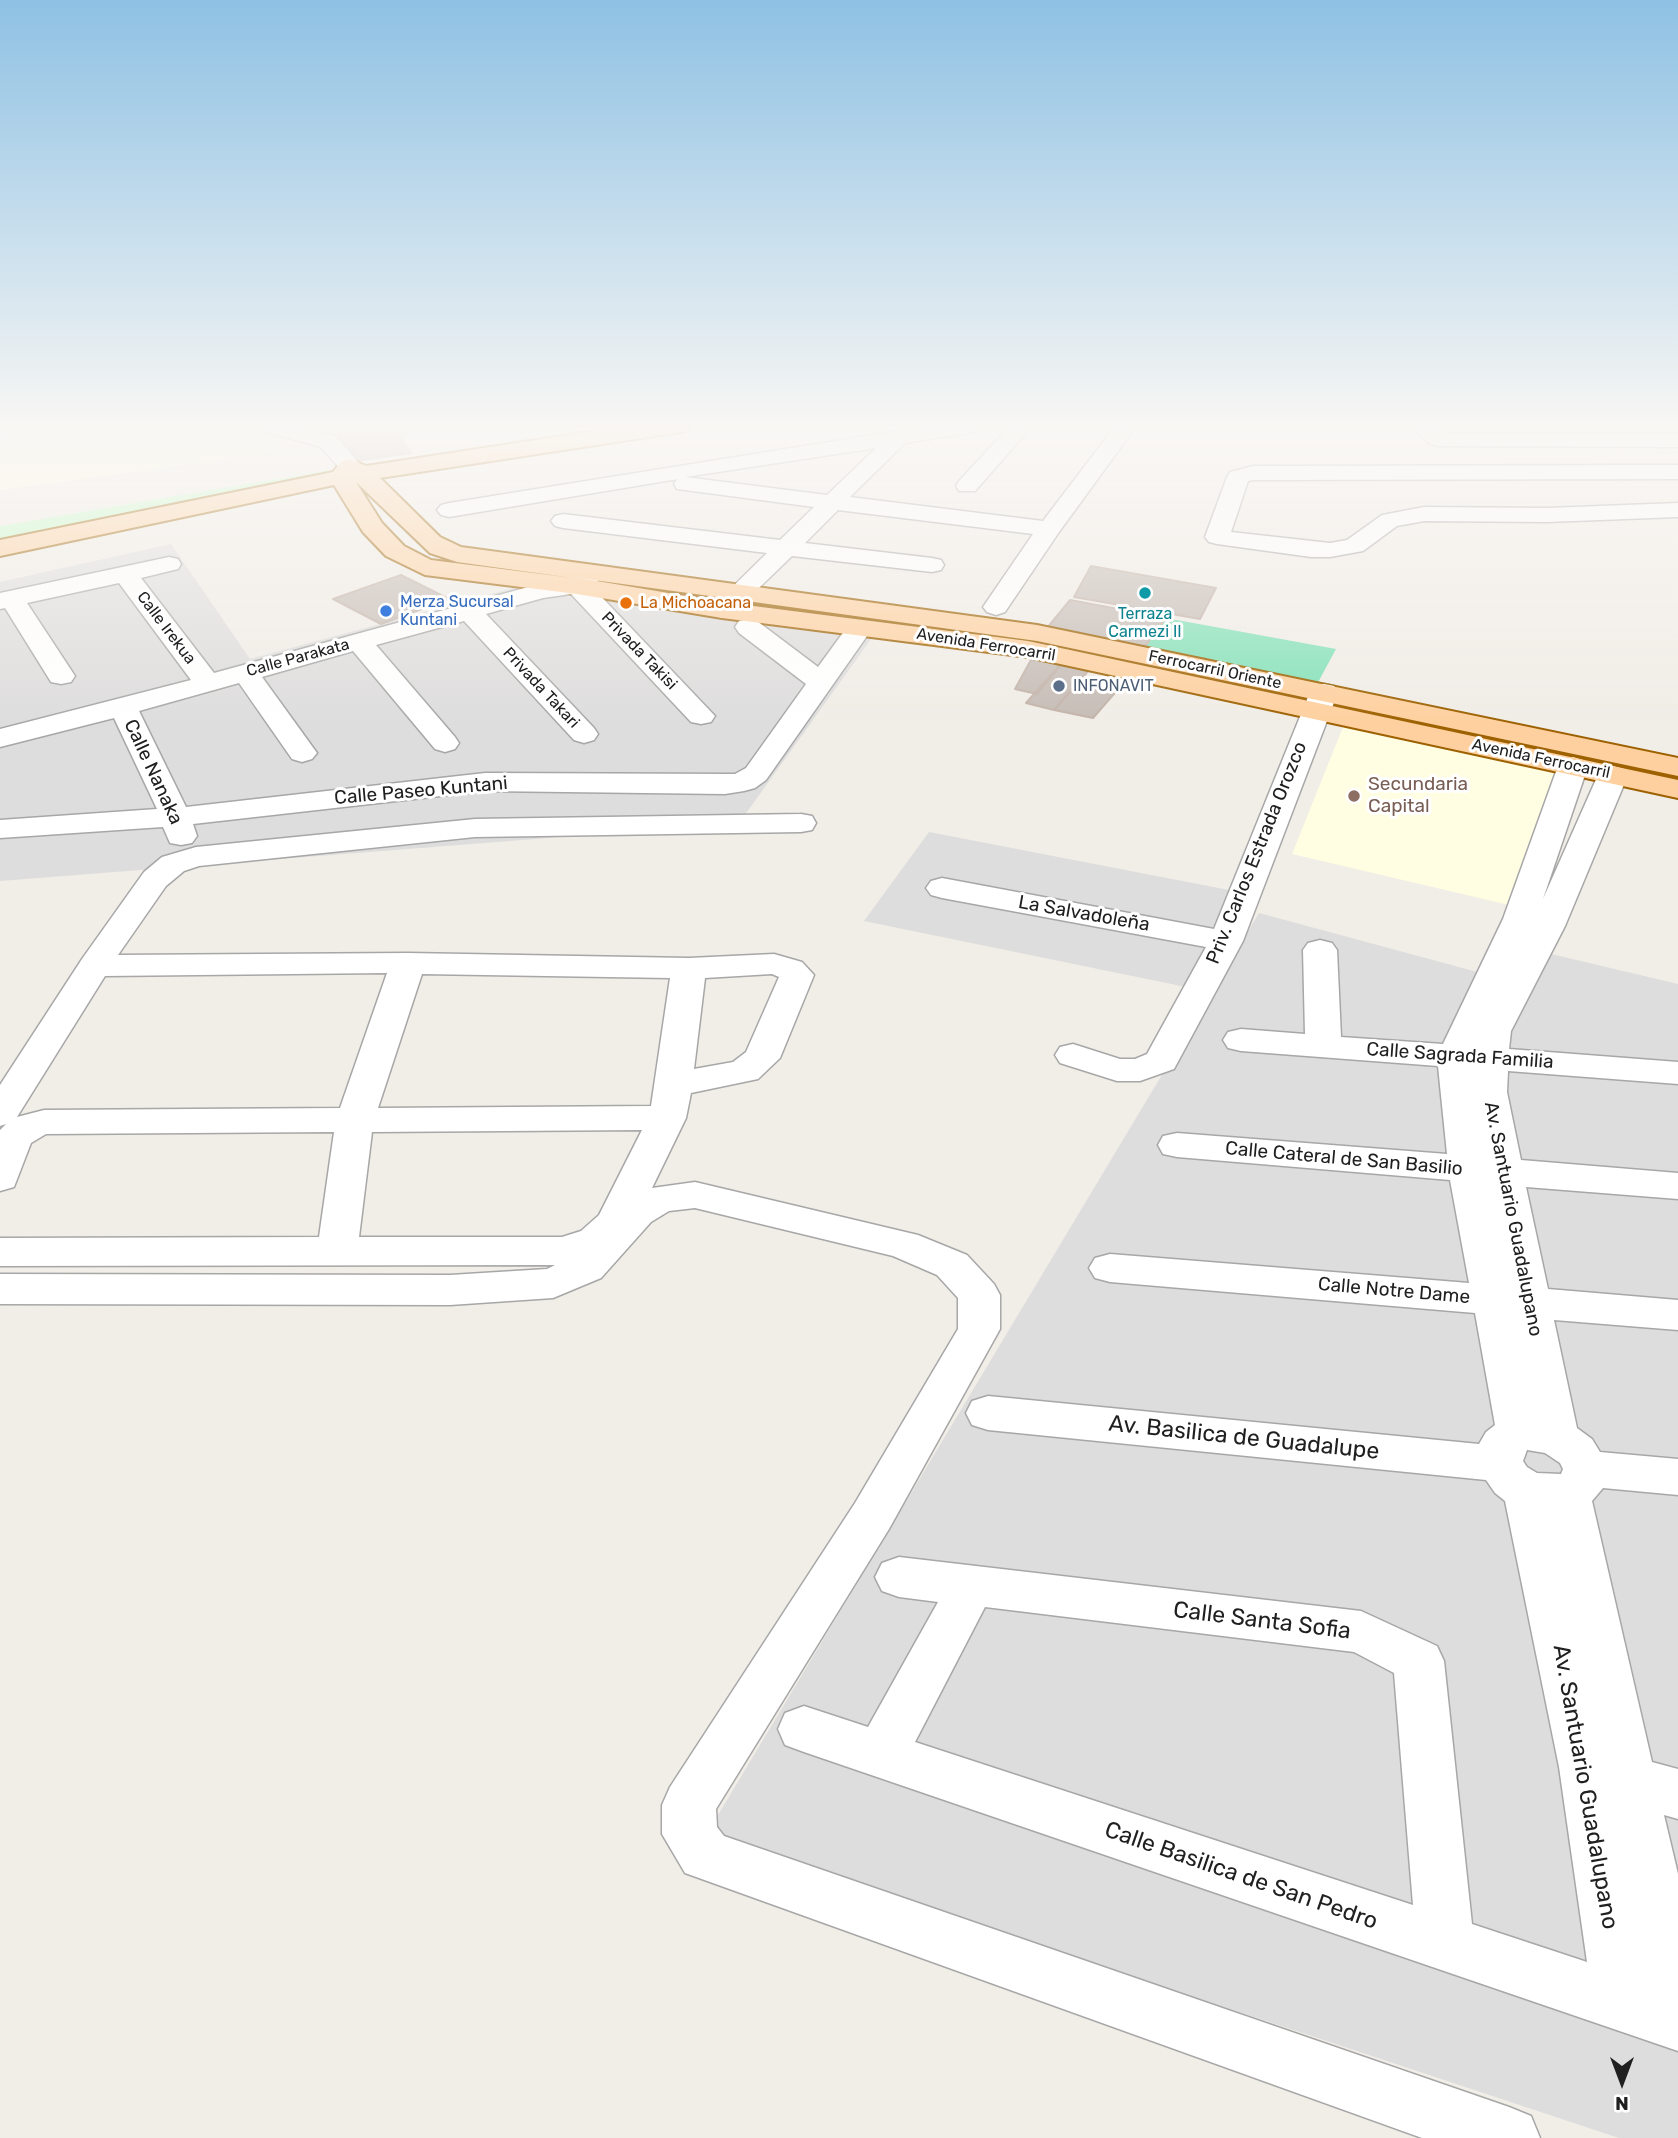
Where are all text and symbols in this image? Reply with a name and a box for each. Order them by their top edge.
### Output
marker: Terraza Carmezi II [1137,585,1153,601]
street label: Calle Irekua [132,588,200,668]
place label: Merza Sucursal Kuntani [400,592,514,630]
place label: La Michoacana [640,593,751,613]
marker: La Michoacana [618,595,634,611]
marker: Merza Sucursal Kuntani [378,603,394,619]
place label: Terraza Carmezi II [1108,604,1182,642]
street label: Privada Takisi [597,608,681,694]
street label: Avenida Ferrocarril [915,625,1057,665]
street label: Calle Parakata [244,635,352,681]
street label: Privada Takari [499,644,583,732]
street label: Ferrocarril Oriente [1147,647,1283,693]
place label: INFONAVIT [1073,676,1154,696]
marker: INFONAVIT [1051,678,1067,694]
street label: Calle Nanaka [119,716,187,828]
street label: Avenida Ferrocarril [1470,735,1612,783]
street label: Priv. Carlos Estrada Orozco [1202,739,1312,967]
street label: Calle Paseo Kuntani [333,772,509,810]
place label: Secundaria Capital [1368,774,1468,818]
marker: Secundaria Capital [1346,788,1362,804]
street label: La Salvadoleña [1017,891,1151,937]
street label: Calle Sagrada Familia [1366,1038,1554,1074]
street label: Av. Santuario Guadalupano [1479,1100,1547,1338]
street label: Calle Cateral de San Basilio [1224,1137,1464,1181]
street label: Calle Notre Dame [1317,1273,1471,1309]
street label: Av. Basilica de Guadalupe [1107,1410,1381,1466]
street label: Calle Santa Sofia [1172,1596,1352,1646]
street label: Av. Santuario Guadalupano [1546,1642,1624,1932]
street label: Calle Basilica de San Pedro [1101,1816,1381,1936]
north arrow [1587,2047,1657,2117]
text: N [1615,2092,1629,2115]

